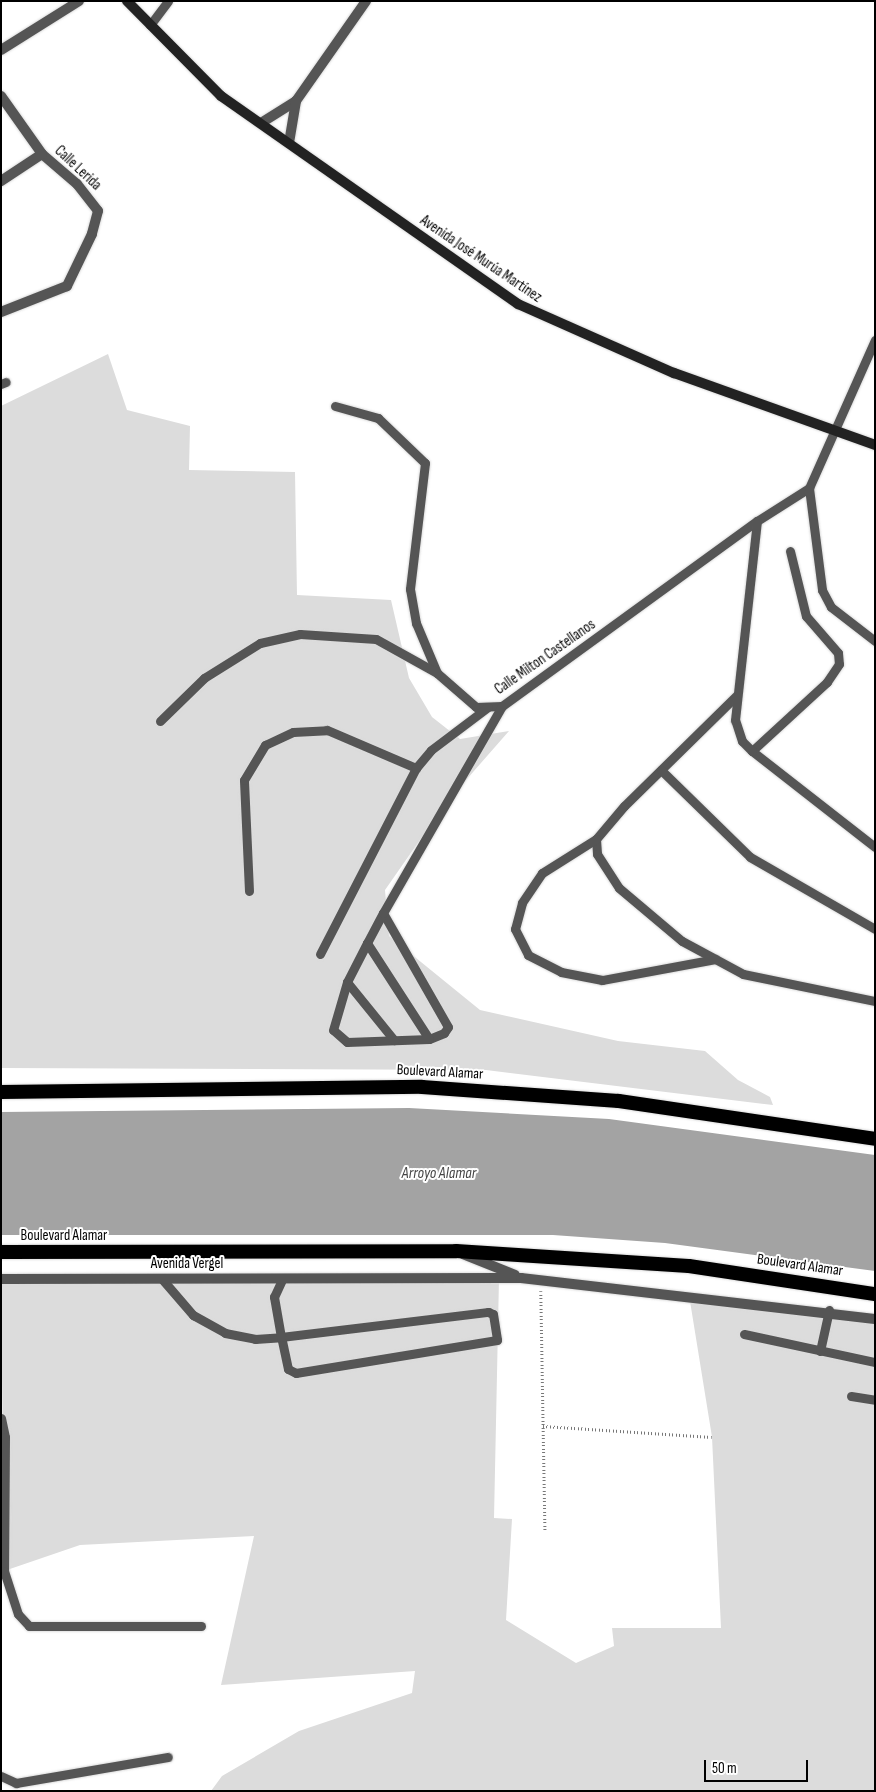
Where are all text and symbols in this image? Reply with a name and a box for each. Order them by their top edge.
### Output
street label: Calle Lerida [51,142,105,194]
street label: Avenida José Murúa Martínez [417,212,545,306]
street label: Calle Milton Castellanos [491,616,599,698]
street label: Boulevard Alamar [396,1061,484,1083]
water label: Arroyo Alamar [402,1164,476,1184]
street label: Boulevard Alamar [21,1227,107,1245]
street label: Boulevard Alamar [756,1250,844,1280]
street label: Avenida Vergel [151,1255,223,1273]
scale bar [706,1750,810,1782]
text: 50 m [712,1759,737,1778]

